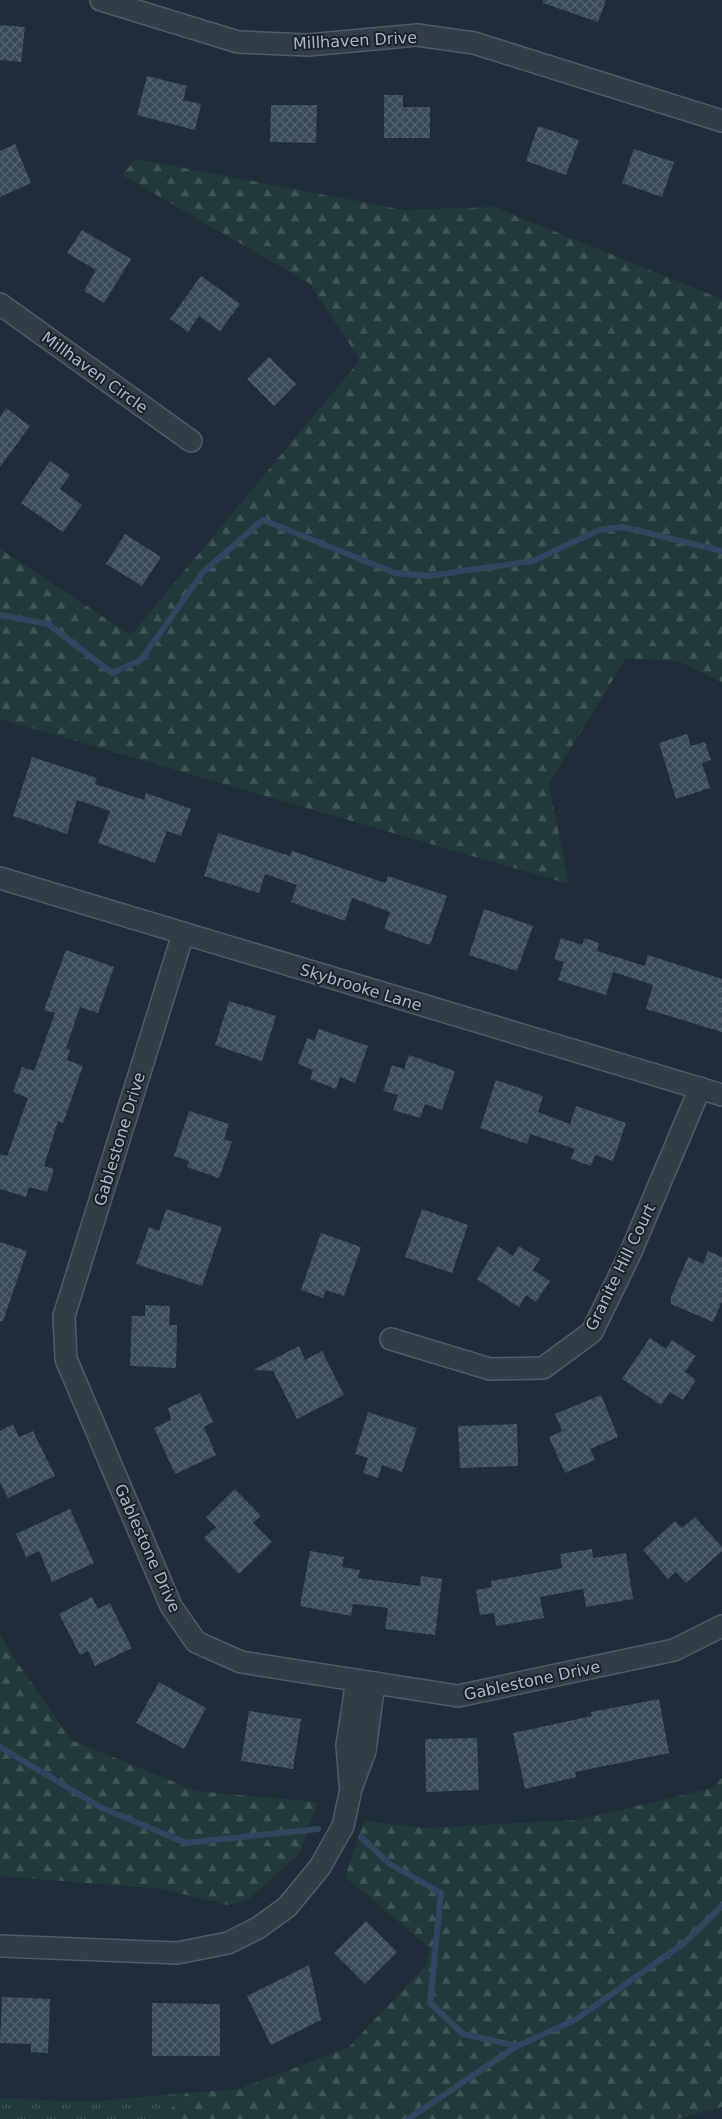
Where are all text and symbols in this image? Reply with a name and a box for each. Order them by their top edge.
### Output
street label: Millhaven Drive [292,28,418,53]
street label: Millhaven Circle [38,328,151,417]
street label: Skybrooke Lane [298,960,424,1015]
street label: Gablestone Drive [90,1070,149,1208]
street label: Granite Hill Court [581,1201,659,1334]
street label: Gablestone Drive [111,1481,184,1615]
street label: Gablestone Drive [462,1657,602,1704]

